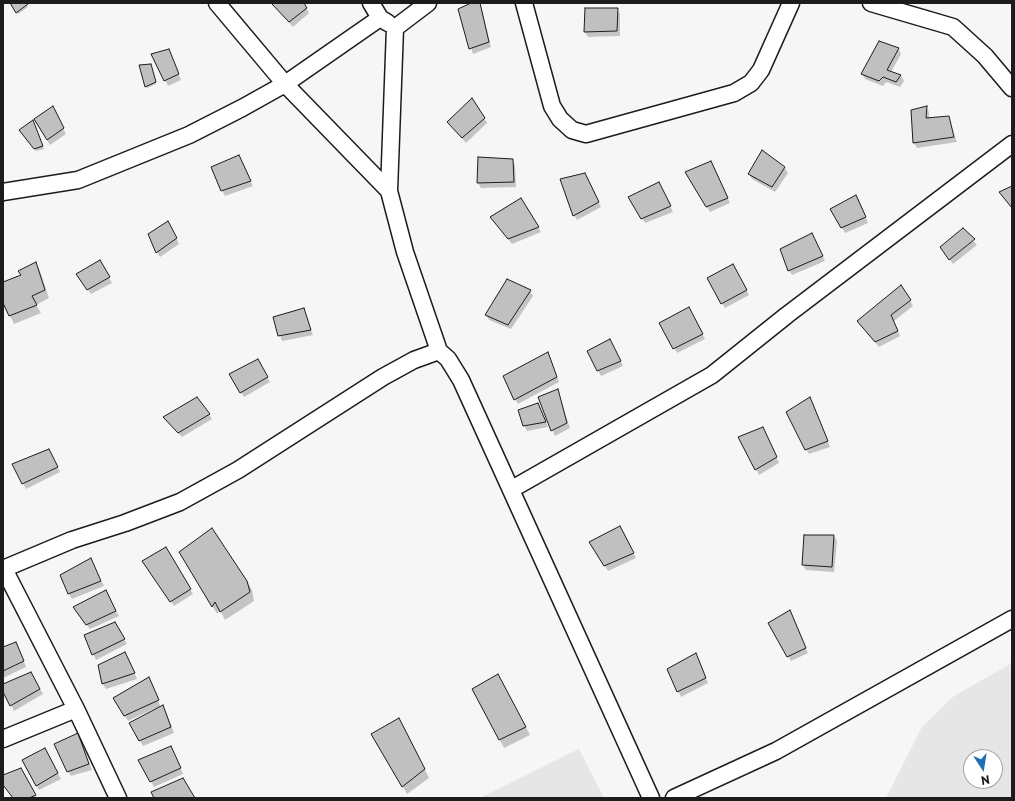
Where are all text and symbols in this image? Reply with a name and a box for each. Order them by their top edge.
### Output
north arrow [963,749,1003,789]
text: N [979,771,991,789]

